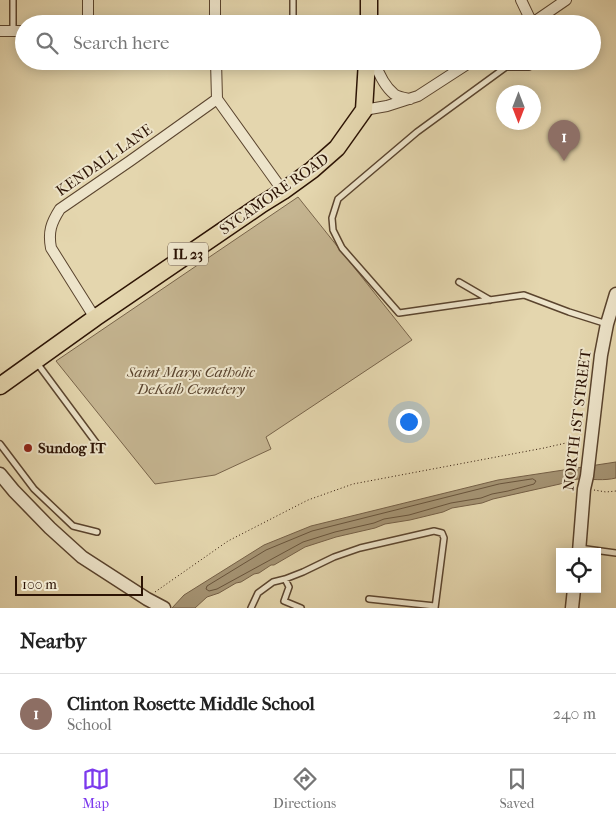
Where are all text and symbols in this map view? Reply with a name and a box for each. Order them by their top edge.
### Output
search box [15,15,601,70]
icon: search [33,29,61,57]
text: Search here [73,32,169,54]
north arrow [496,85,541,130]
street label: KENDALL LANE [53,120,155,200]
pin: 1 [548,120,580,161]
street label: SYCAMORE ROAD [216,150,332,238]
road number: IL 23 [168,242,208,266]
street label: NORTH 1ST STREET [559,348,595,492]
park label: Saint Marys Catholic DeKalb Cemetery [126,363,255,398]
your location [396,409,422,435]
place label: Sundog IT [38,439,107,457]
marker: Sundog IT [22,442,34,454]
map controls [556,548,601,593]
button: locate [556,548,601,593]
scale bar [15,573,142,596]
text: 100 m [22,576,57,593]
text: Nearby [20,629,86,653]
text: Clinton Rosette Middle School [67,693,315,715]
text: 1 [33,704,39,723]
text: 240 m [553,704,596,723]
text: School [67,715,112,734]
tab: Map [82,765,110,812]
tab: Directions [273,765,336,812]
tab: Saved [500,765,534,812]

